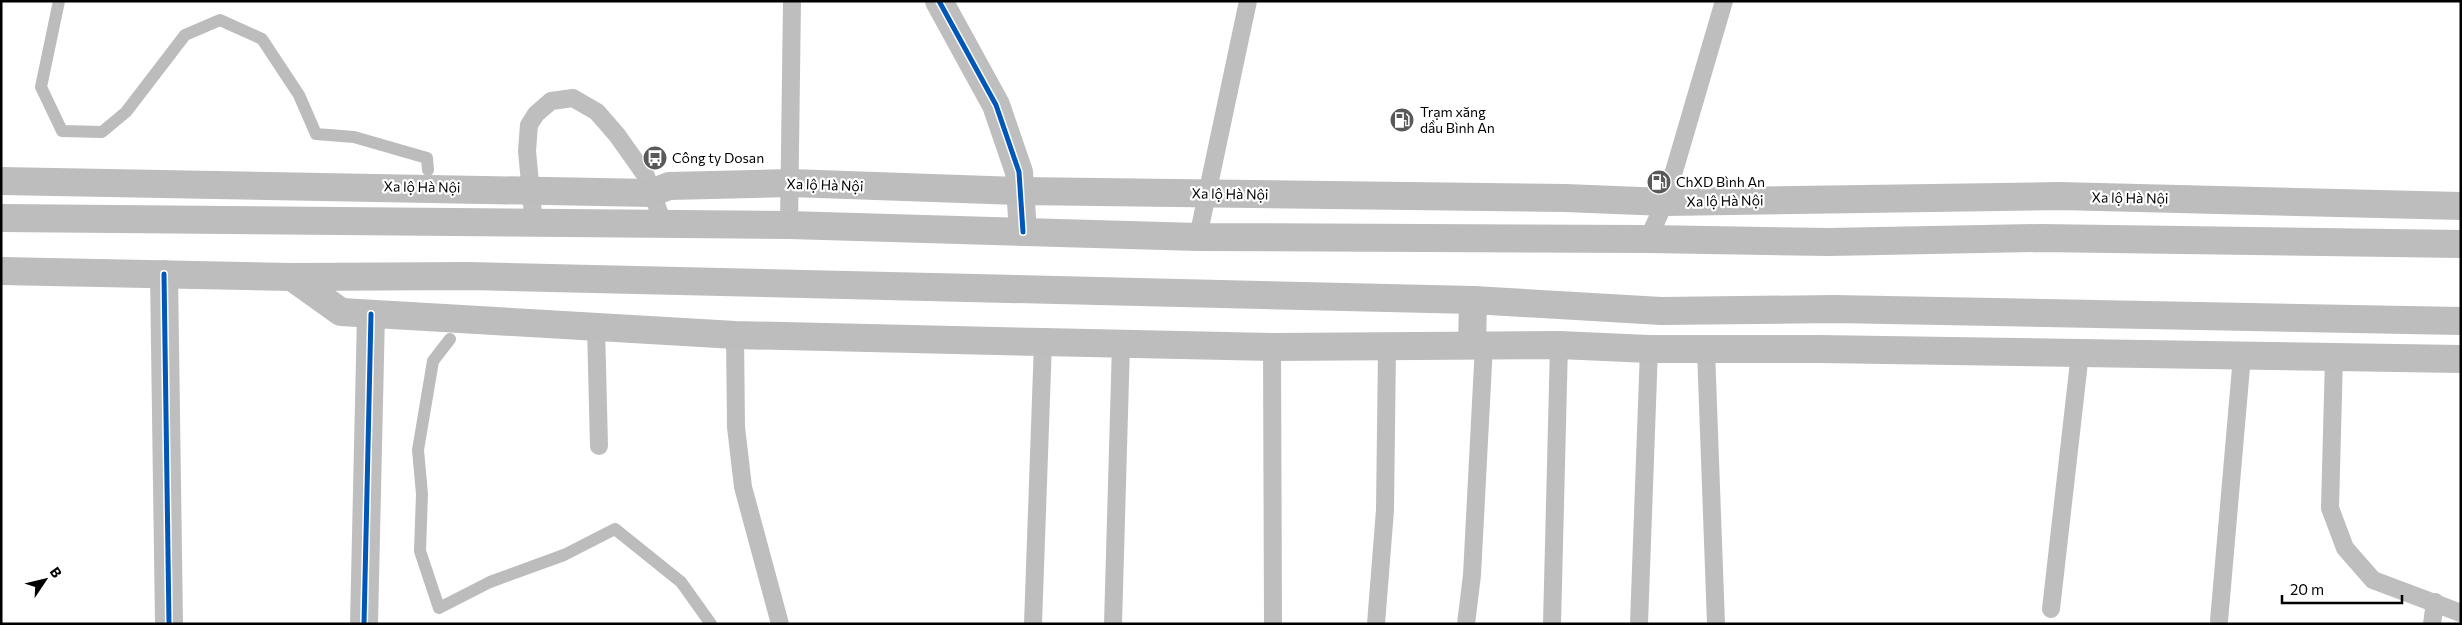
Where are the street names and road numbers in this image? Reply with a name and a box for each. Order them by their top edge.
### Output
street label: Xa lộ Hà Nội [786,175,864,194]
street label: Xa lộ Hà Nội [383,177,461,196]
street label: Xa lộ Hà Nội [1191,184,1269,203]
street label: Xa lộ Hà Nội [2091,188,2169,207]
street label: Xa lộ Hà Nội [1686,191,1764,210]

